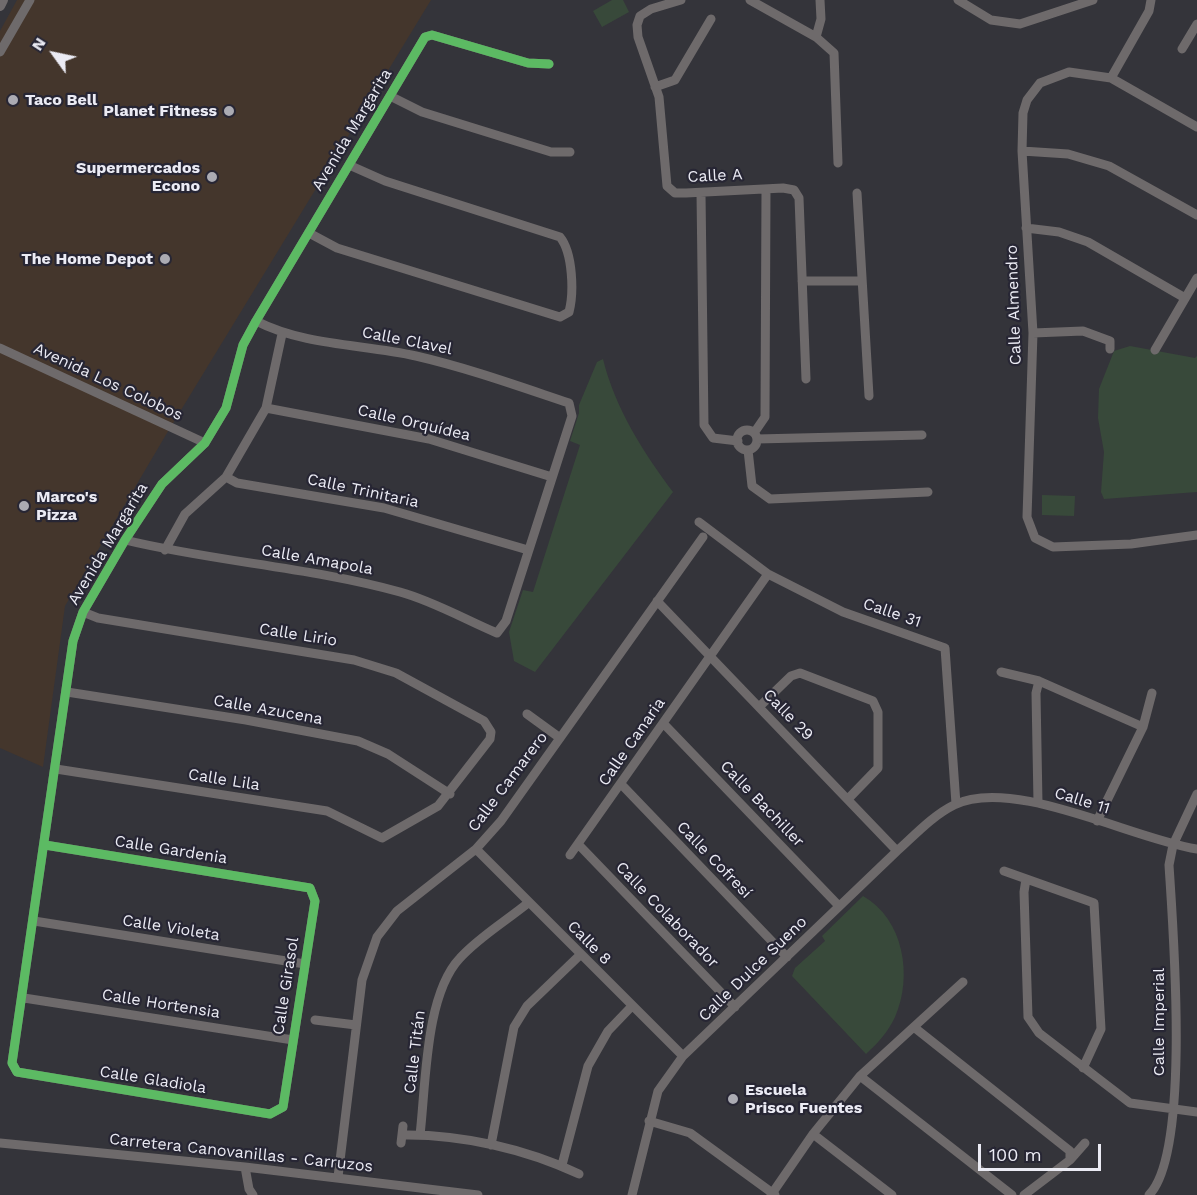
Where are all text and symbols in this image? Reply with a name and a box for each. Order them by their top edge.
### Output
north arrow [24,24,84,84]
text: N [27,34,50,54]
street label: Avenida Margarita [308,65,396,195]
place label: Taco Bell [25,90,97,110]
marker: Taco Bell [6,93,20,107]
place label: Planet Fitness [103,101,217,121]
marker: Planet Fitness [222,104,236,118]
place label: Supermercados Econo [76,158,200,196]
street label: Calle A [687,165,743,187]
marker: Supermercados Econo [205,170,219,184]
street label: Calle Almendro [1002,245,1026,365]
place label: The Home Depot [21,249,153,269]
marker: The Home Depot [158,252,172,266]
street label: Calle Clavel [360,323,454,359]
street label: Avenida Los Colobos [30,339,186,425]
street label: Calle Orquídea [356,401,472,445]
street label: Calle Trinitaria [305,470,421,512]
street label: Avenida Margarita [64,479,152,609]
place label: Marco's Pizza [36,487,97,525]
marker: Marco's Pizza [17,499,31,513]
street label: Calle Amapola [260,541,374,579]
street label: Calle 31 [860,594,924,632]
street label: Calle Lirio [258,619,338,651]
street label: Calle 29 [759,685,817,745]
street label: Calle Azucena [212,691,324,729]
street label: Calle Canaria [594,694,670,790]
street label: Calle Camarero [464,728,552,836]
street label: Calle Bachiller [716,757,808,851]
street label: Calle Lila [187,765,261,795]
street label: Calle 11 [1052,783,1112,819]
street label: Calle Cofresí [673,818,755,902]
street label: Calle Gardenia [113,832,229,868]
street label: Calle Colaborador [611,858,723,972]
street label: Calle Violeta [121,911,221,945]
street label: Calle Dulce Sueno [695,912,811,1026]
street label: Calle 8 [563,917,615,969]
street label: Calle Girasol [269,936,303,1036]
street label: Calle Imperial [1149,968,1169,1076]
street label: Calle Hortensia [101,985,221,1023]
street label: Calle Titán [400,1009,430,1095]
street label: Calle Gladiola [98,1062,208,1098]
place label: Escuela Prisco Fuentes [745,1080,862,1118]
marker: Escuela Prisco Fuentes [726,1092,740,1106]
street label: Carretera Canovanillas - Carruzos [108,1130,374,1176]
scale bar [981,1132,1104,1170]
text: 100 m [989,1144,1042,1165]

